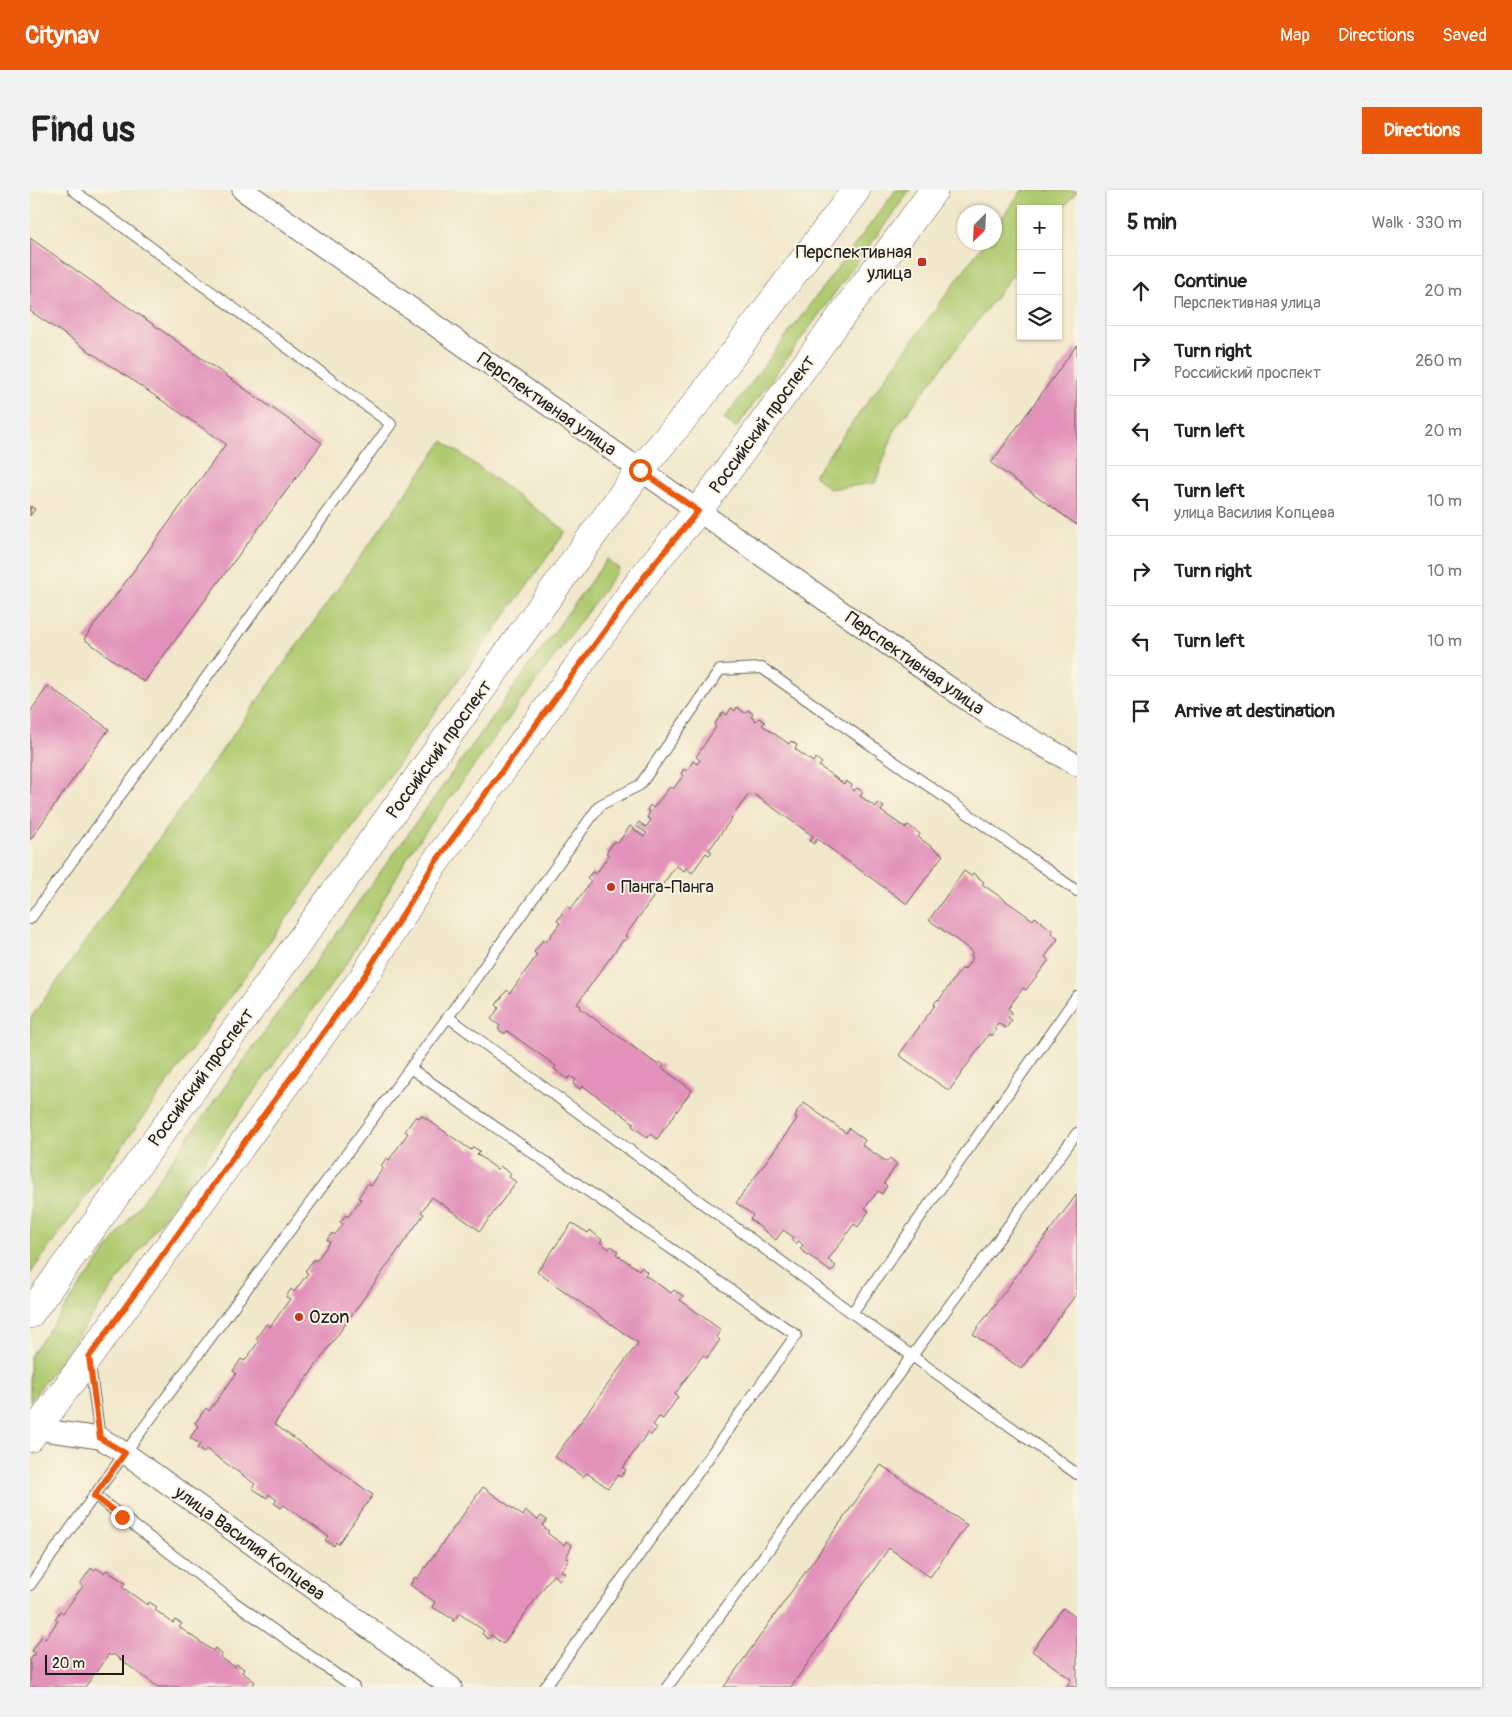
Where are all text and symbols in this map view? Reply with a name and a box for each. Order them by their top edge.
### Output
text: Citynav [25,21,100,50]
text: Map [1280,24,1310,47]
text: Directions [1338,24,1414,47]
text: Saved [1442,24,1487,47]
button: Directions [1362,107,1482,154]
text: Find us [30,108,135,152]
north arrow [957,205,1002,250]
map controls [1017,205,1062,340]
button: + [1017,205,1062,250]
text: 5 min [1127,209,1177,236]
text: Walk · 330 m [1372,213,1462,233]
place label: Перспективная улица [796,241,912,285]
button: − [1017,250,1062,295]
marker: Перспективная улица [916,256,928,268]
text: Continue [1174,269,1247,293]
icon: ahead [1127,277,1155,305]
text: 20 m [1424,281,1462,301]
text: Перспективная улица [1174,293,1321,313]
button: layers [1017,295,1062,340]
text: Turn right [1174,339,1252,363]
icon: right [1127,347,1155,375]
street label: Перспективная улица [473,348,621,461]
street label: Российский проспект [705,351,820,498]
text: 260 m [1415,351,1462,371]
text: Российский проспект [1174,363,1321,383]
icon: left [1127,417,1155,445]
text: Turn left [1174,419,1244,443]
text: 20 m [1424,421,1462,441]
route start [629,459,652,482]
text: Turn left [1174,479,1244,503]
icon: left [1127,487,1155,515]
text: 10 m [1427,491,1462,511]
text: улица Василия Копцева [1174,503,1335,523]
icon: right [1127,557,1155,585]
text: Turn right [1174,559,1252,583]
text: 10 m [1427,561,1462,581]
street label: Перспективная улица [841,607,989,720]
icon: left [1127,627,1155,655]
text: Turn left [1174,629,1244,653]
text: 10 m [1427,631,1462,651]
street label: Российский проспект [382,676,497,823]
icon: arrive [1127,697,1155,725]
text: Arrive at destination [1174,699,1335,723]
place label: Панга-Панга [621,876,714,899]
marker: Панга-Панга [605,881,617,893]
street label: Российский проспект [144,1004,259,1151]
place label: Ozon [309,1306,349,1329]
marker: Ozon [293,1311,305,1323]
street label: улица Василия Копцева [169,1480,330,1606]
route end [111,1506,134,1529]
scale bar [45,1652,124,1675]
text: 20 m [52,1655,85,1672]

